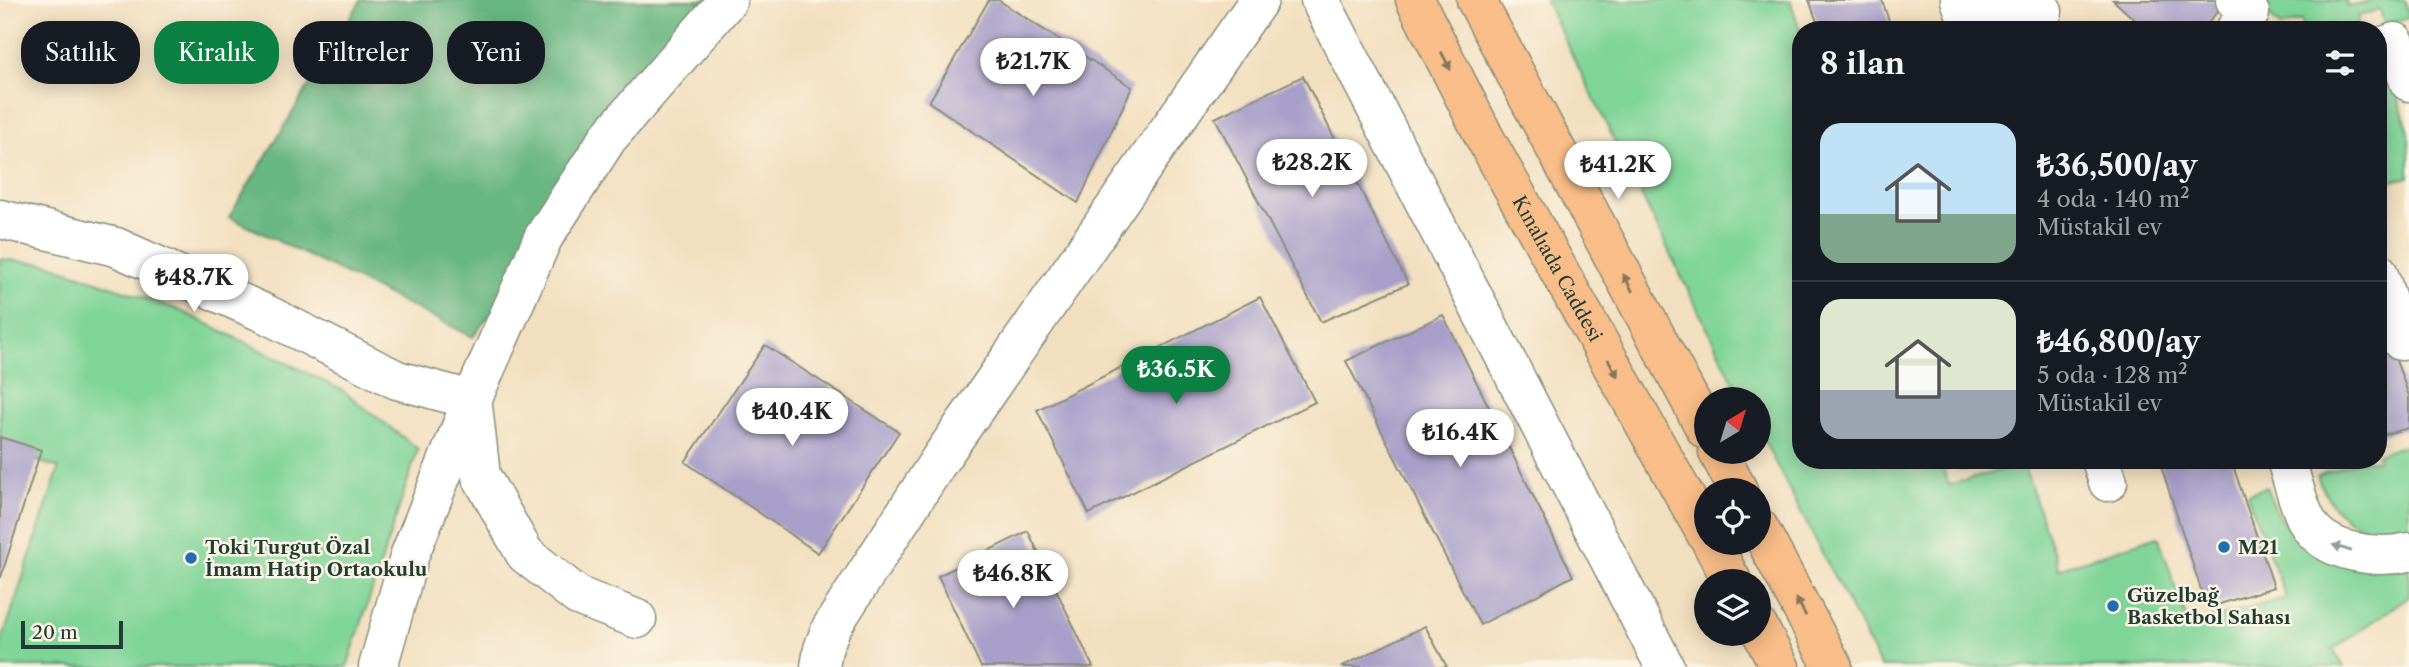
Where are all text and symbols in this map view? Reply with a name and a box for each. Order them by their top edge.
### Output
chip: Satılık [21,21,140,84]
chip: Kiralık [154,21,279,84]
chip: Filtreler [293,21,433,84]
chip: Yeni [447,21,545,84]
pin: ₺21.7K [976,38,1090,98]
icon: filters [2321,44,2359,82]
text: 8 ilan [1820,45,1905,82]
text: ₺21.7K [996,47,1070,75]
one-way arrow [1440,51,1451,71]
pin: ₺28.2K [1255,140,1369,199]
pin: ₺41.2K [1561,142,1675,201]
text: ₺36,500/ay [2037,147,2197,184]
text: ₺28.2K [1272,148,1352,176]
text: ₺41.2K [1580,150,1656,178]
icon: home [1876,151,1960,235]
text: 4 oda · 140 m² [2037,185,2190,213]
street label: Kınalıada Caddesi [1507,192,1607,346]
text: Müstakil ev [2037,213,2162,241]
pin: ₺48.7K [137,254,251,314]
text: ₺48.7K [155,263,233,291]
one-way arrow [1622,273,1634,293]
text: ₺46,800/ay [2037,323,2200,360]
icon: home [1876,327,1960,411]
pin: ₺36.5K [1119,346,1233,406]
text: ₺36.5K [1137,355,1215,383]
one-way arrow [1607,358,1619,378]
text: 5 oda · 128 m² [2037,361,2188,389]
north arrow [1694,387,1771,464]
map controls [1694,387,1771,646]
pin: ₺40.4K [735,388,849,448]
text: Müstakil ev [2037,389,2162,417]
text: ₺40.4K [752,397,832,425]
pin: ₺16.4K [1403,410,1517,469]
text: ₺16.4K [1422,418,1498,446]
button: locate [1694,478,1771,555]
place label: Toki Turgut Özal İmam Hatip Ortaokulu [205,536,428,581]
place label: M21 [2238,536,2278,559]
marker: M21 [2216,539,2232,555]
one-way arrow [2332,542,2353,552]
marker: Toki Turgut Özal İmam Hatip Ortaokulu [183,550,199,566]
pin: ₺46.8K [956,550,1070,610]
text: ₺46.8K [973,559,1053,587]
button: layers [1694,569,1771,646]
place label: Güzelbağ Basketbol Sahası [2127,584,2291,629]
one-way arrow [1795,597,1807,617]
marker: Güzelbağ Basketbol Sahası [2105,598,2121,614]
scale bar [21,618,122,650]
text: 20 m [32,621,78,644]

